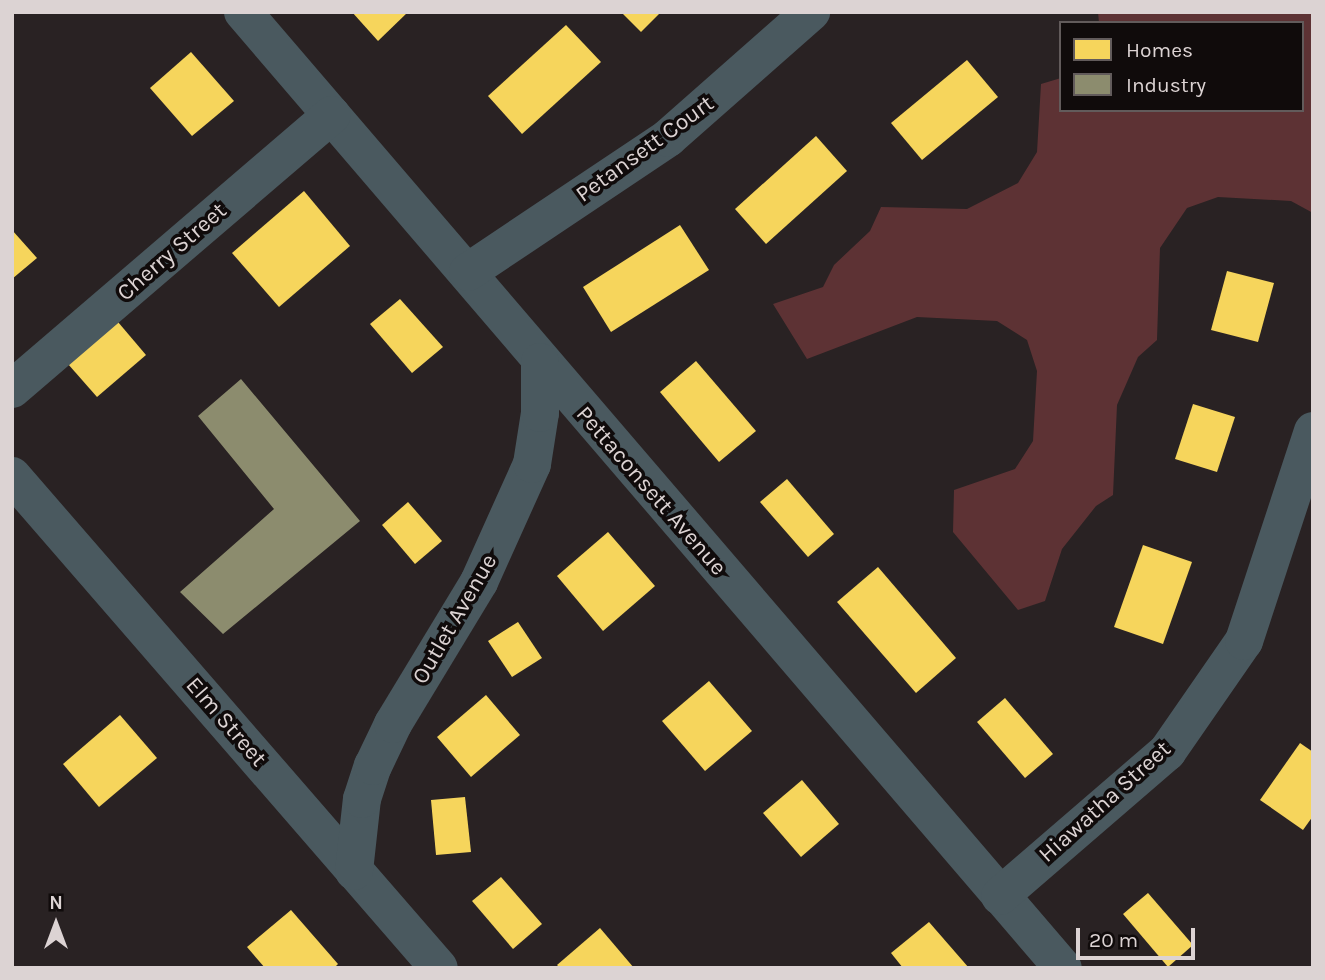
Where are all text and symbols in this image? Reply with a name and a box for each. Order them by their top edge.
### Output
legend [1059,21,1304,112]
text: Homes [1126,38,1193,62]
text: Industry [1126,73,1206,97]
street label: Petansett Court [571,90,719,208]
street label: Cherry Street [112,197,232,307]
street label: Pettaconsett Avenue [570,401,732,581]
street label: Outlet Avenue [407,549,503,689]
street label: Elm Street [180,672,272,772]
street label: Hiawatha Street [1033,736,1177,868]
north arrow [21,889,91,959]
text: N [49,892,63,914]
scale bar [1080,914,1199,958]
text: 20 m [1089,928,1138,952]

